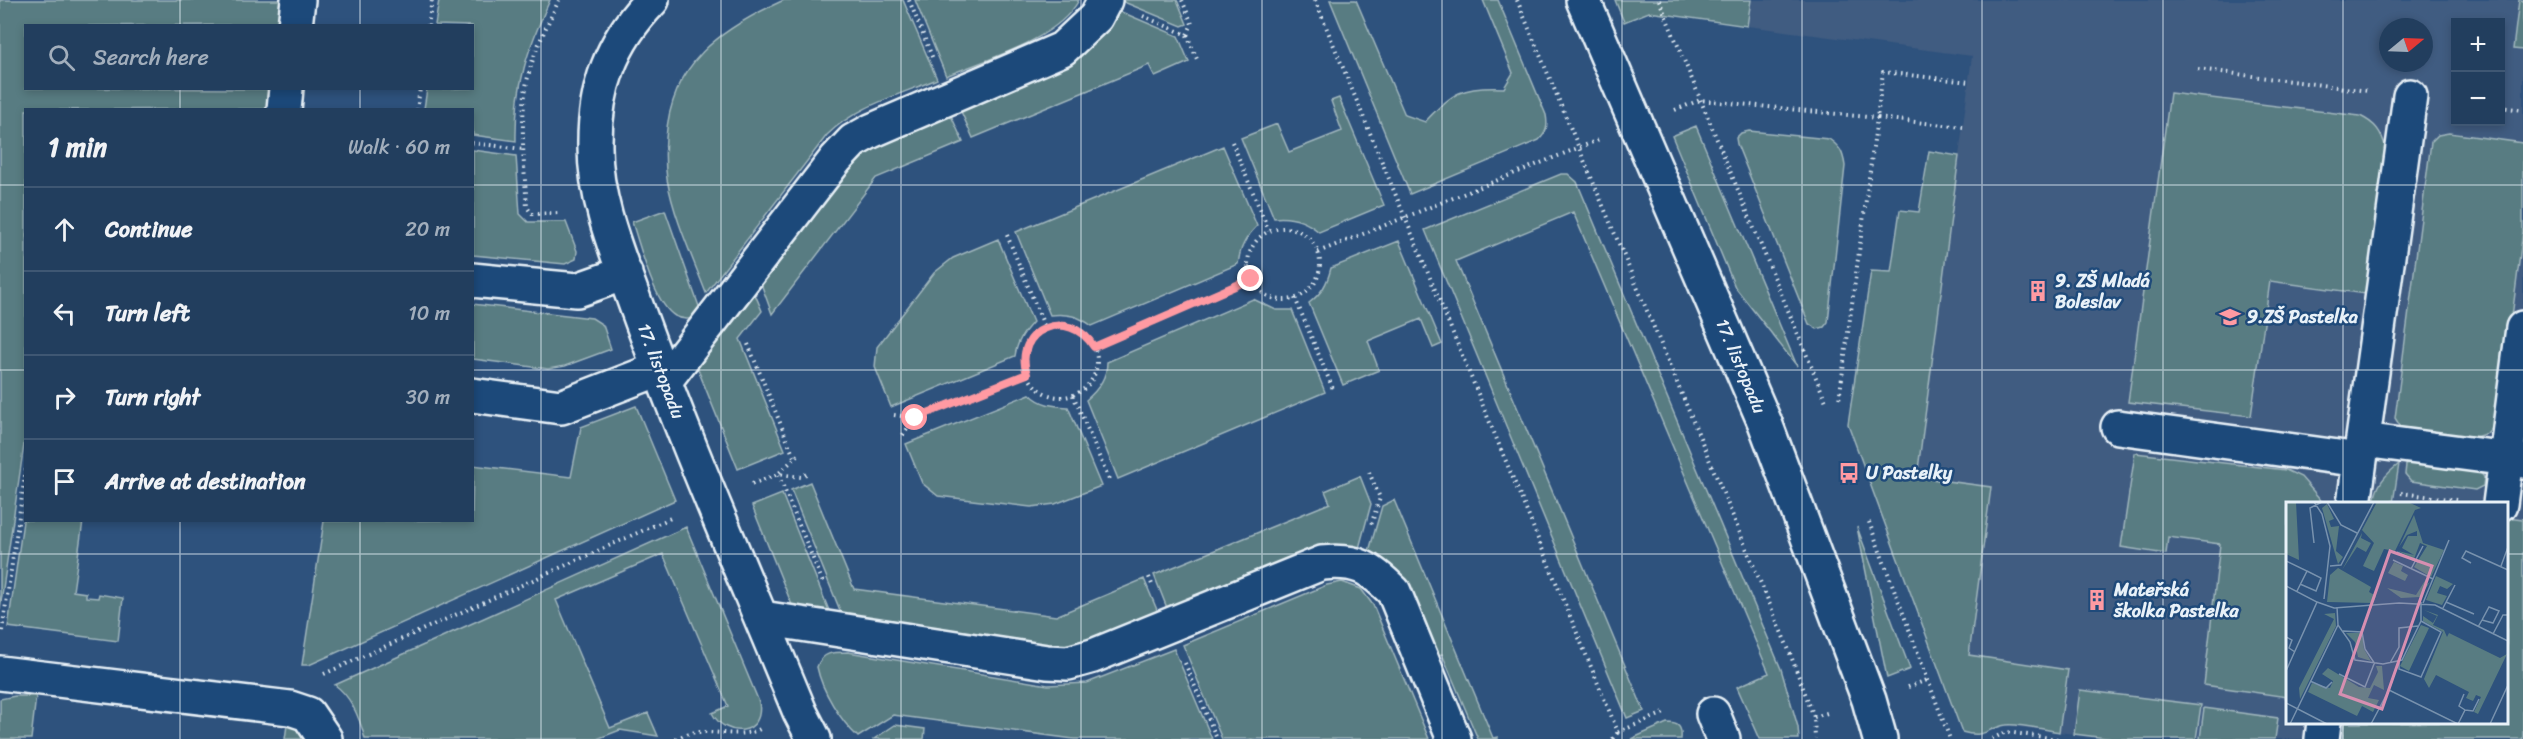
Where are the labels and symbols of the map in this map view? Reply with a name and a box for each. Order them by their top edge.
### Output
north arrow [2379,18,2433,72]
route end [1237,265,1263,291]
place label: 9. ZŠ Mladá Boleslav [2055,265,2150,318]
building icon: 9. ZŠ Mladá Boleslav [2026,279,2050,303]
place label: 9.ZŠ Pastelka [2247,301,2359,333]
school or university icon: 9.ZŠ Pastelka [2218,305,2242,329]
street label: 17. listopadu [1707,313,1776,419]
street label: 17. listopadu [628,318,694,424]
route start [901,404,927,430]
place label: U Pastelky [1866,457,1953,489]
bus stop icon: U Pastelky [1837,461,1861,485]
inset map [2286,502,2508,724]
place label: Mateřská školka Pastelka [2113,574,2239,627]
building icon: Mateřská školka Pastelka [2085,588,2109,612]

